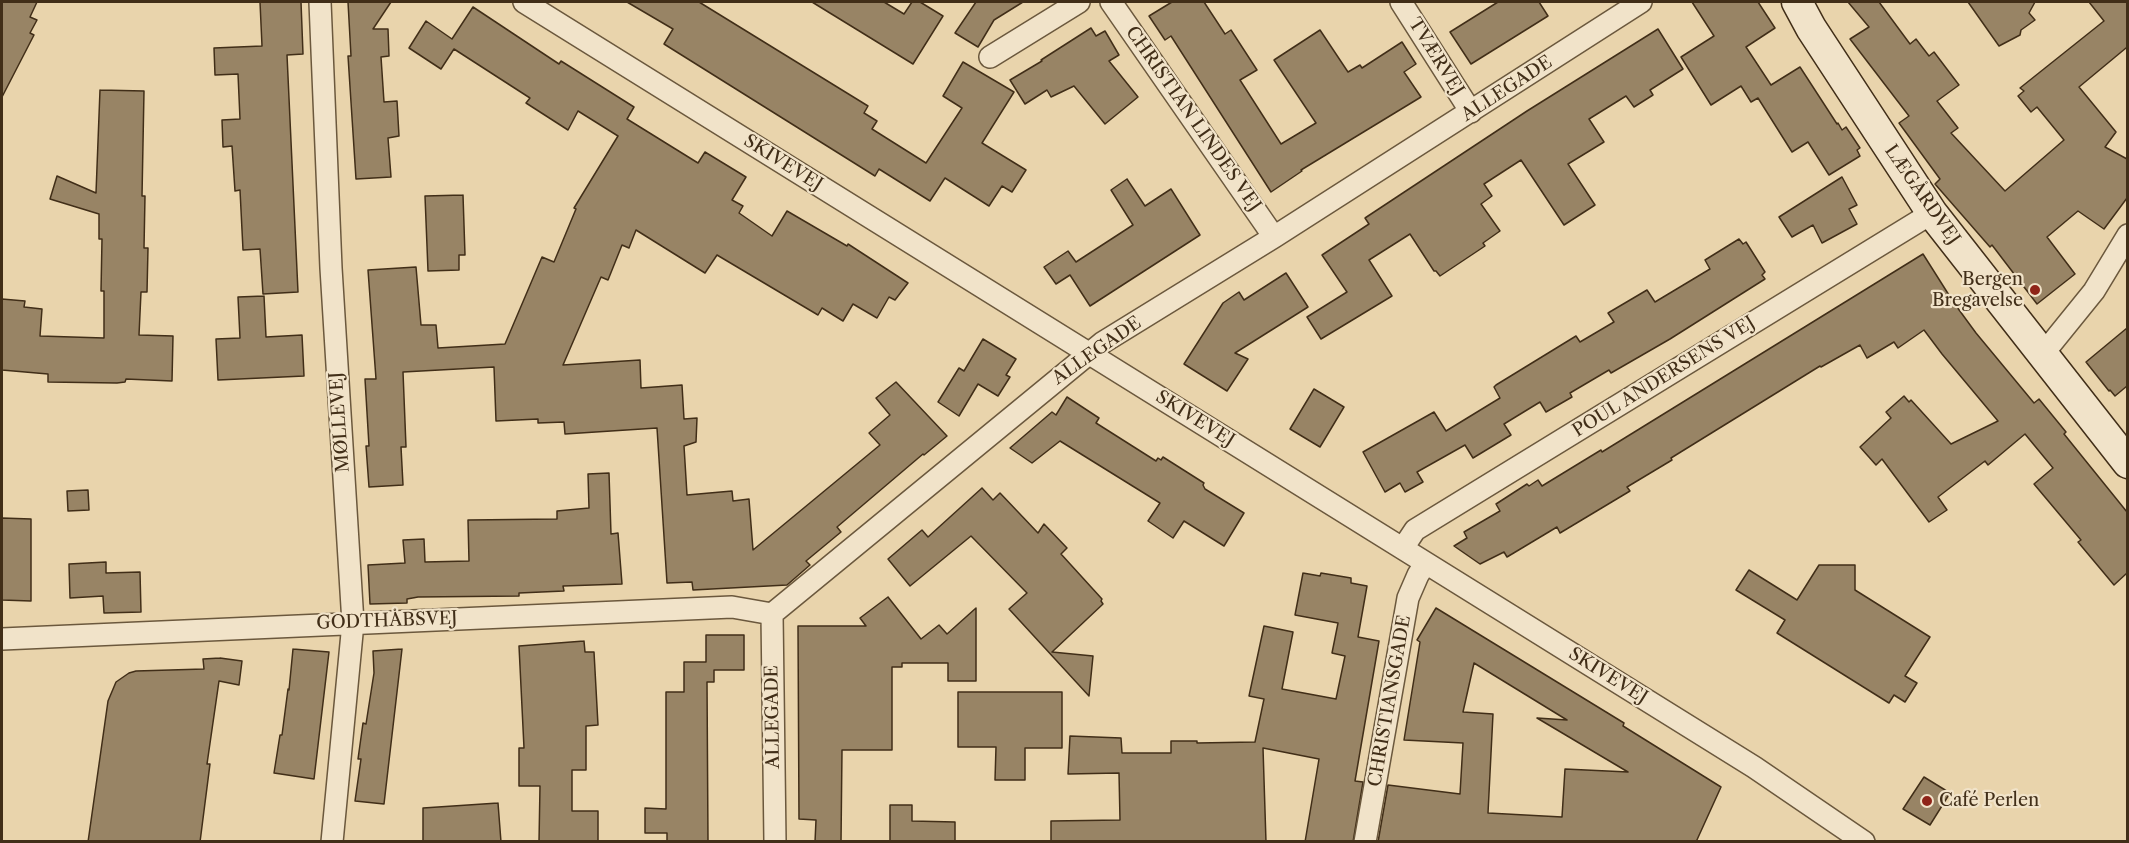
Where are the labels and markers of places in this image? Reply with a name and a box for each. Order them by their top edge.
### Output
place label: Bergen Bregavelse [1932,269,2023,312]
marker: Bergen Bregavelse [2028,283,2042,297]
place label: Café Perlen [1939,790,2039,812]
marker: Café Perlen [1920,794,1934,808]

